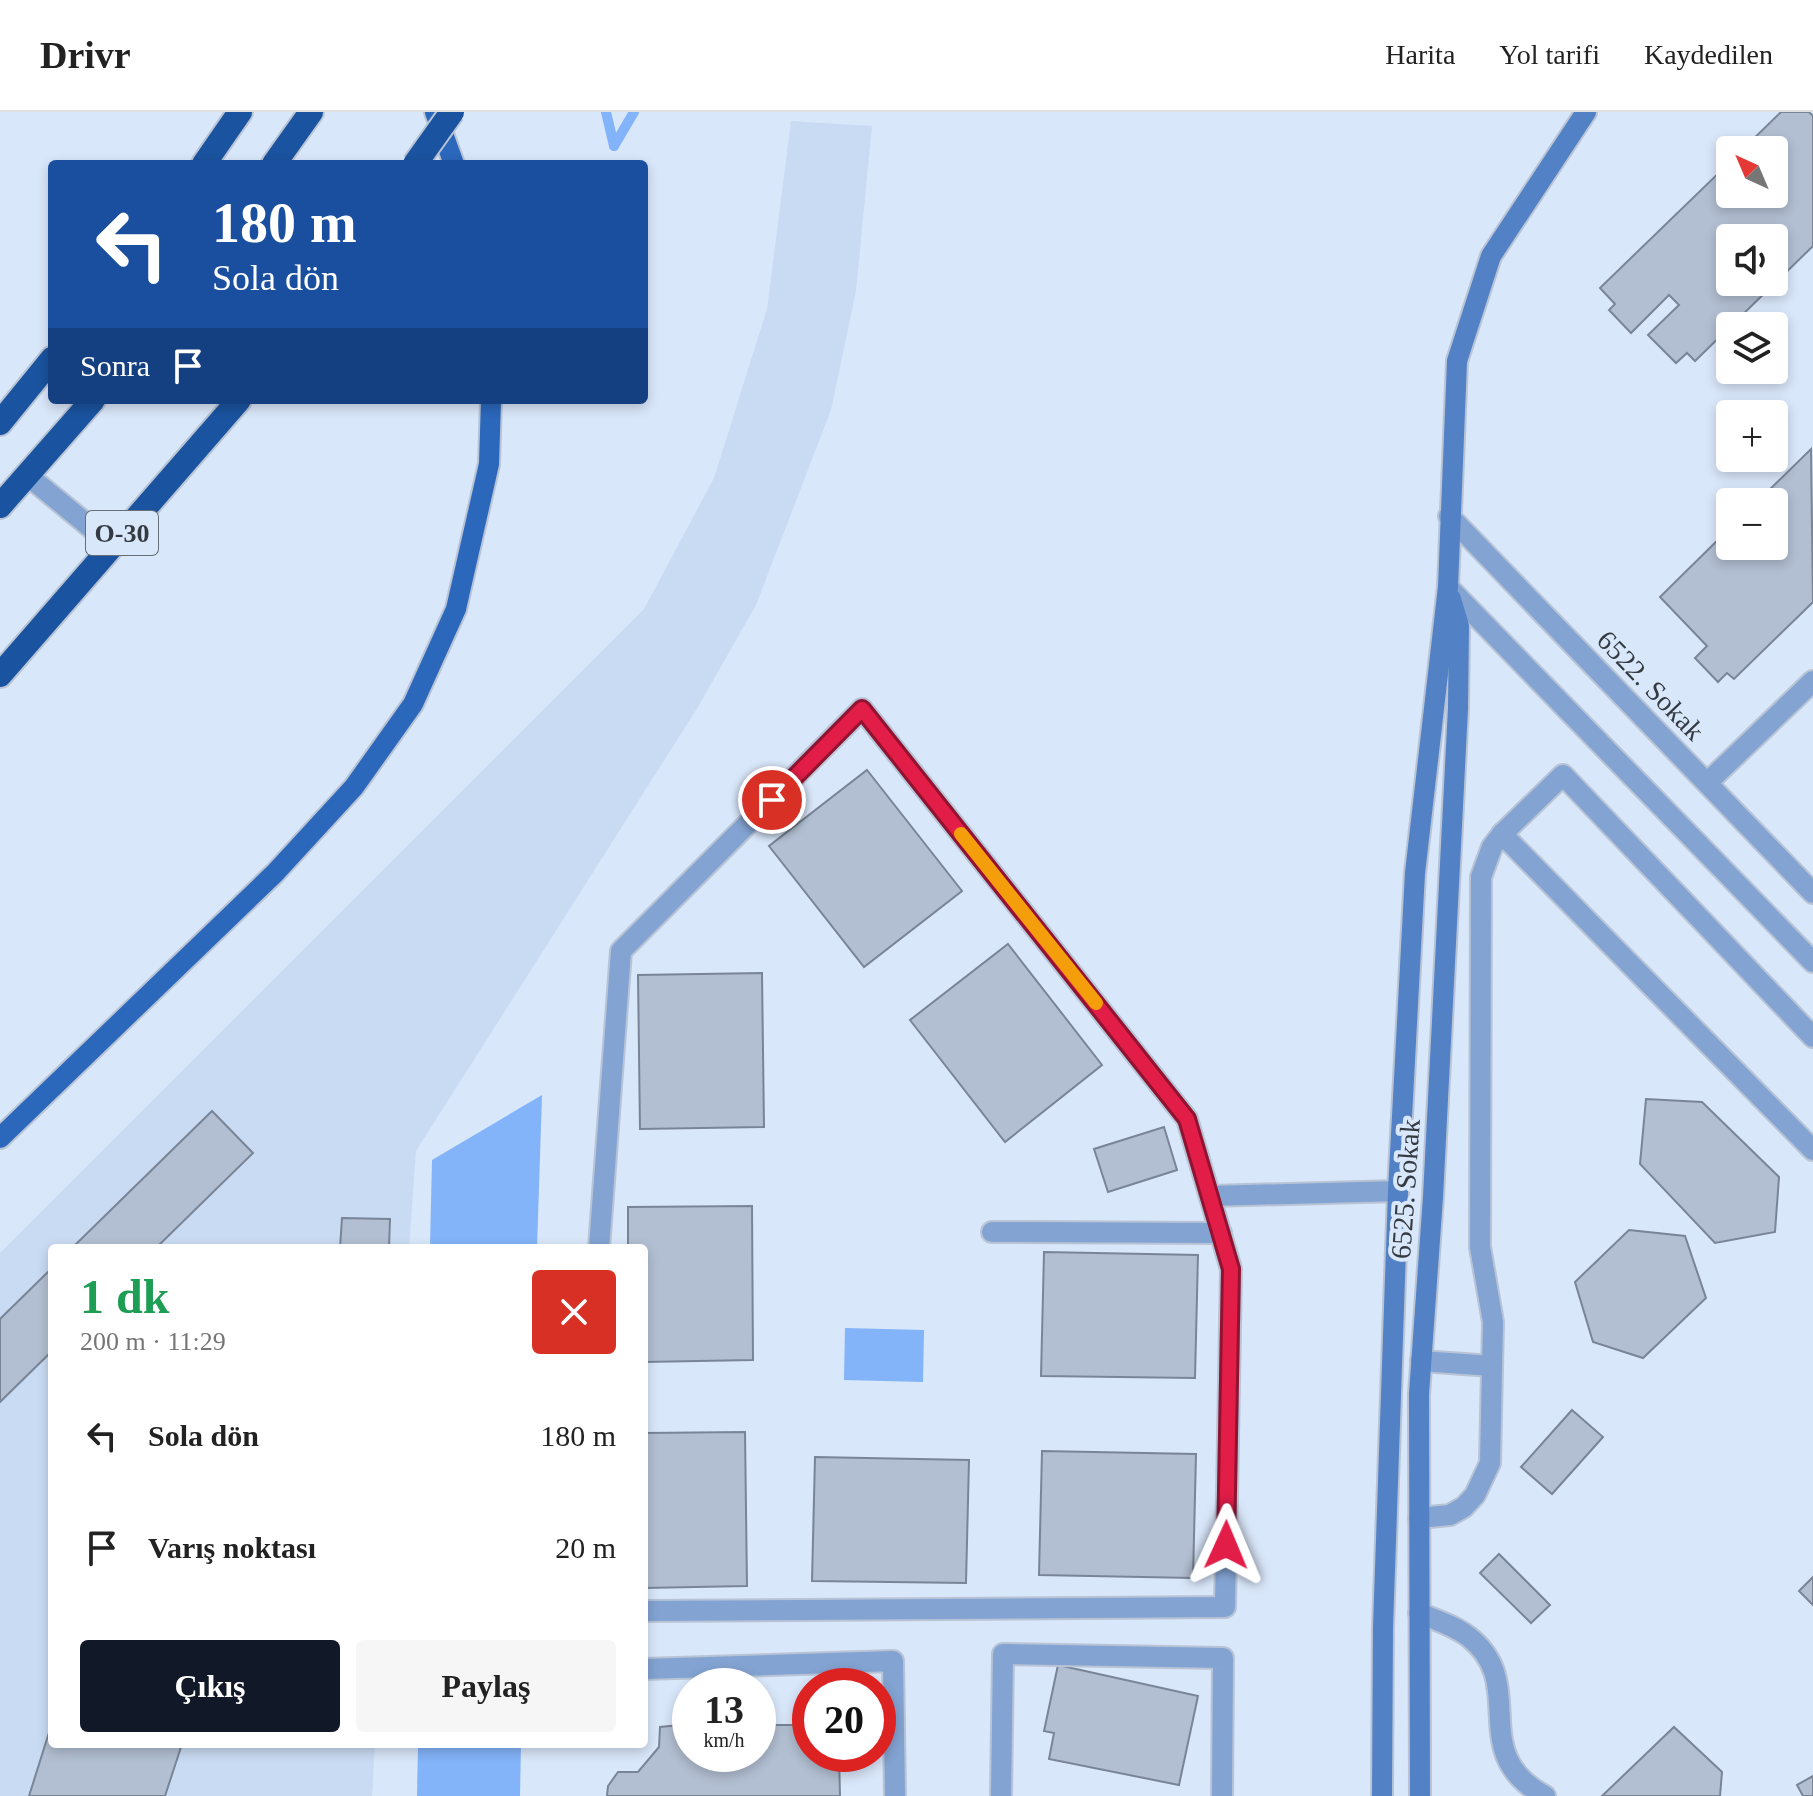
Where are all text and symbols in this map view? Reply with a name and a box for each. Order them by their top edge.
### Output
text: Drivr [40,34,131,76]
text: Harita [1385,39,1455,70]
text: Yol tarifi [1499,39,1600,70]
text: Kaydedilen [1644,39,1773,70]
north arrow [1716,136,1788,208]
map controls [1716,136,1788,560]
icon: left [80,192,184,296]
text: 180 m [212,192,357,254]
button: sound [1716,224,1788,296]
text: Sola dön [212,258,339,298]
button: layers [1716,312,1788,384]
icon: arrive [166,344,210,388]
text: Sonra [80,349,150,382]
button: + [1716,400,1788,472]
button: − [1716,488,1788,560]
road number: O-30 [86,511,158,555]
street label: 6522. Sokak [1591,624,1710,746]
pin [738,766,806,834]
icon: arrive [750,778,794,822]
street label: 6525. Sokak [1385,1118,1426,1260]
text: 1 dk [80,1270,169,1323]
button: close [532,1270,616,1354]
text: 200 m · 11:29 [80,1327,226,1356]
icon: left [80,1414,124,1458]
text: Sola dön [148,1419,259,1452]
text: 180 m [540,1419,616,1452]
position arrow [1184,1503,1268,1587]
icon: arrive [80,1526,124,1570]
text: Varış noktası [148,1531,316,1564]
text: 20 m [555,1531,616,1564]
button: Çıkış [80,1640,340,1732]
button: Paylaş [356,1640,616,1732]
speed limit sign: 20 [792,1668,896,1772]
text: 13 [704,1687,744,1732]
text: km/h [703,1729,745,1751]

